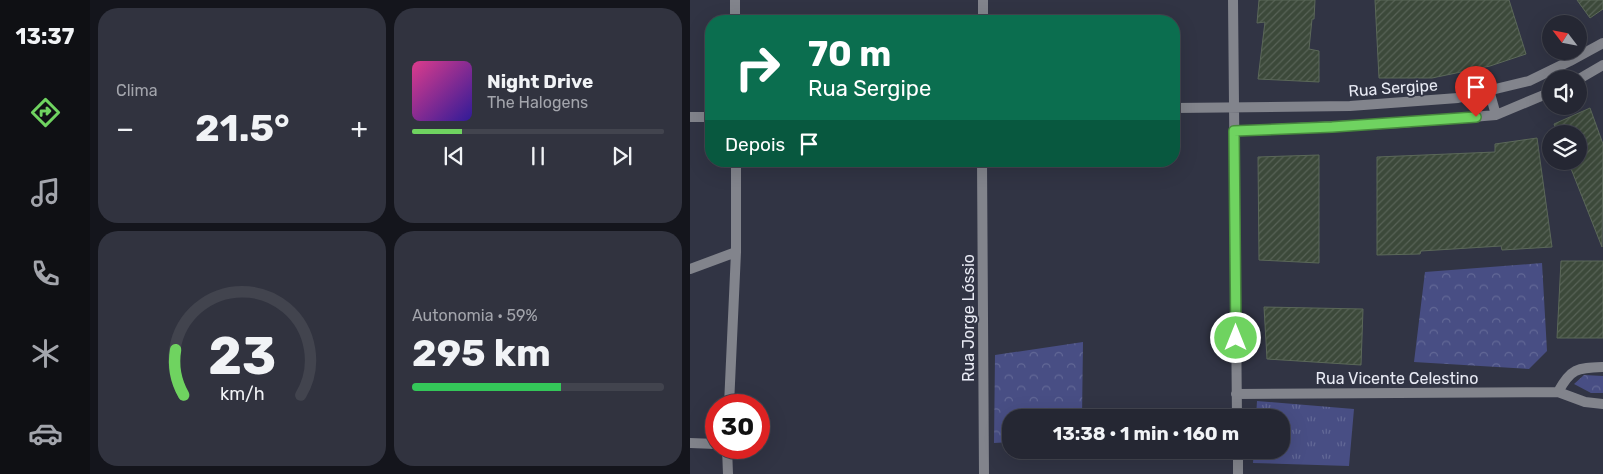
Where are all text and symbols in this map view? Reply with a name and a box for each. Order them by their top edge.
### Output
north arrow [1542,15,1588,60]
map controls [1542,15,1587,170]
text: 13:37 [16,23,74,50]
text: 70 m [808,33,891,75]
icon: right [725,35,790,100]
pin [1455,66,1497,117]
text: Night Drive [487,70,593,93]
button: sound [1542,70,1587,115]
icon: arrive [1462,73,1490,101]
text: Rua Sergipe [808,75,931,102]
street label: Rua Sergipe [1348,75,1438,101]
text: Clima [116,81,157,100]
text: The Halogens [487,93,588,112]
icon: directions [28,95,63,130]
text: 21.5° [195,105,290,151]
text: − [116,112,134,145]
text: + [351,112,368,145]
button: layers [1542,125,1587,170]
icon: arrive [795,130,823,158]
text: Depois [725,133,785,156]
icon: previous [440,142,468,170]
icon: pause [524,142,552,170]
icon: next [608,142,636,170]
icon: music [28,175,63,210]
street label: Rua Jorge Lóssio [959,254,978,382]
icon: phone [28,256,63,291]
text: Autonomia · 59% [412,306,538,325]
position arrow [1209,311,1261,363]
text: 23 [208,325,276,387]
text: 295 km [412,330,551,376]
icon: climate [28,336,63,371]
street label: Rua Vicente Celestino [1316,369,1478,388]
text: km/h [220,383,264,404]
speed limit sign: 30 [705,394,770,459]
icon: car [28,416,63,451]
text: 13:38 · 1 min · 160 m [1053,422,1239,445]

